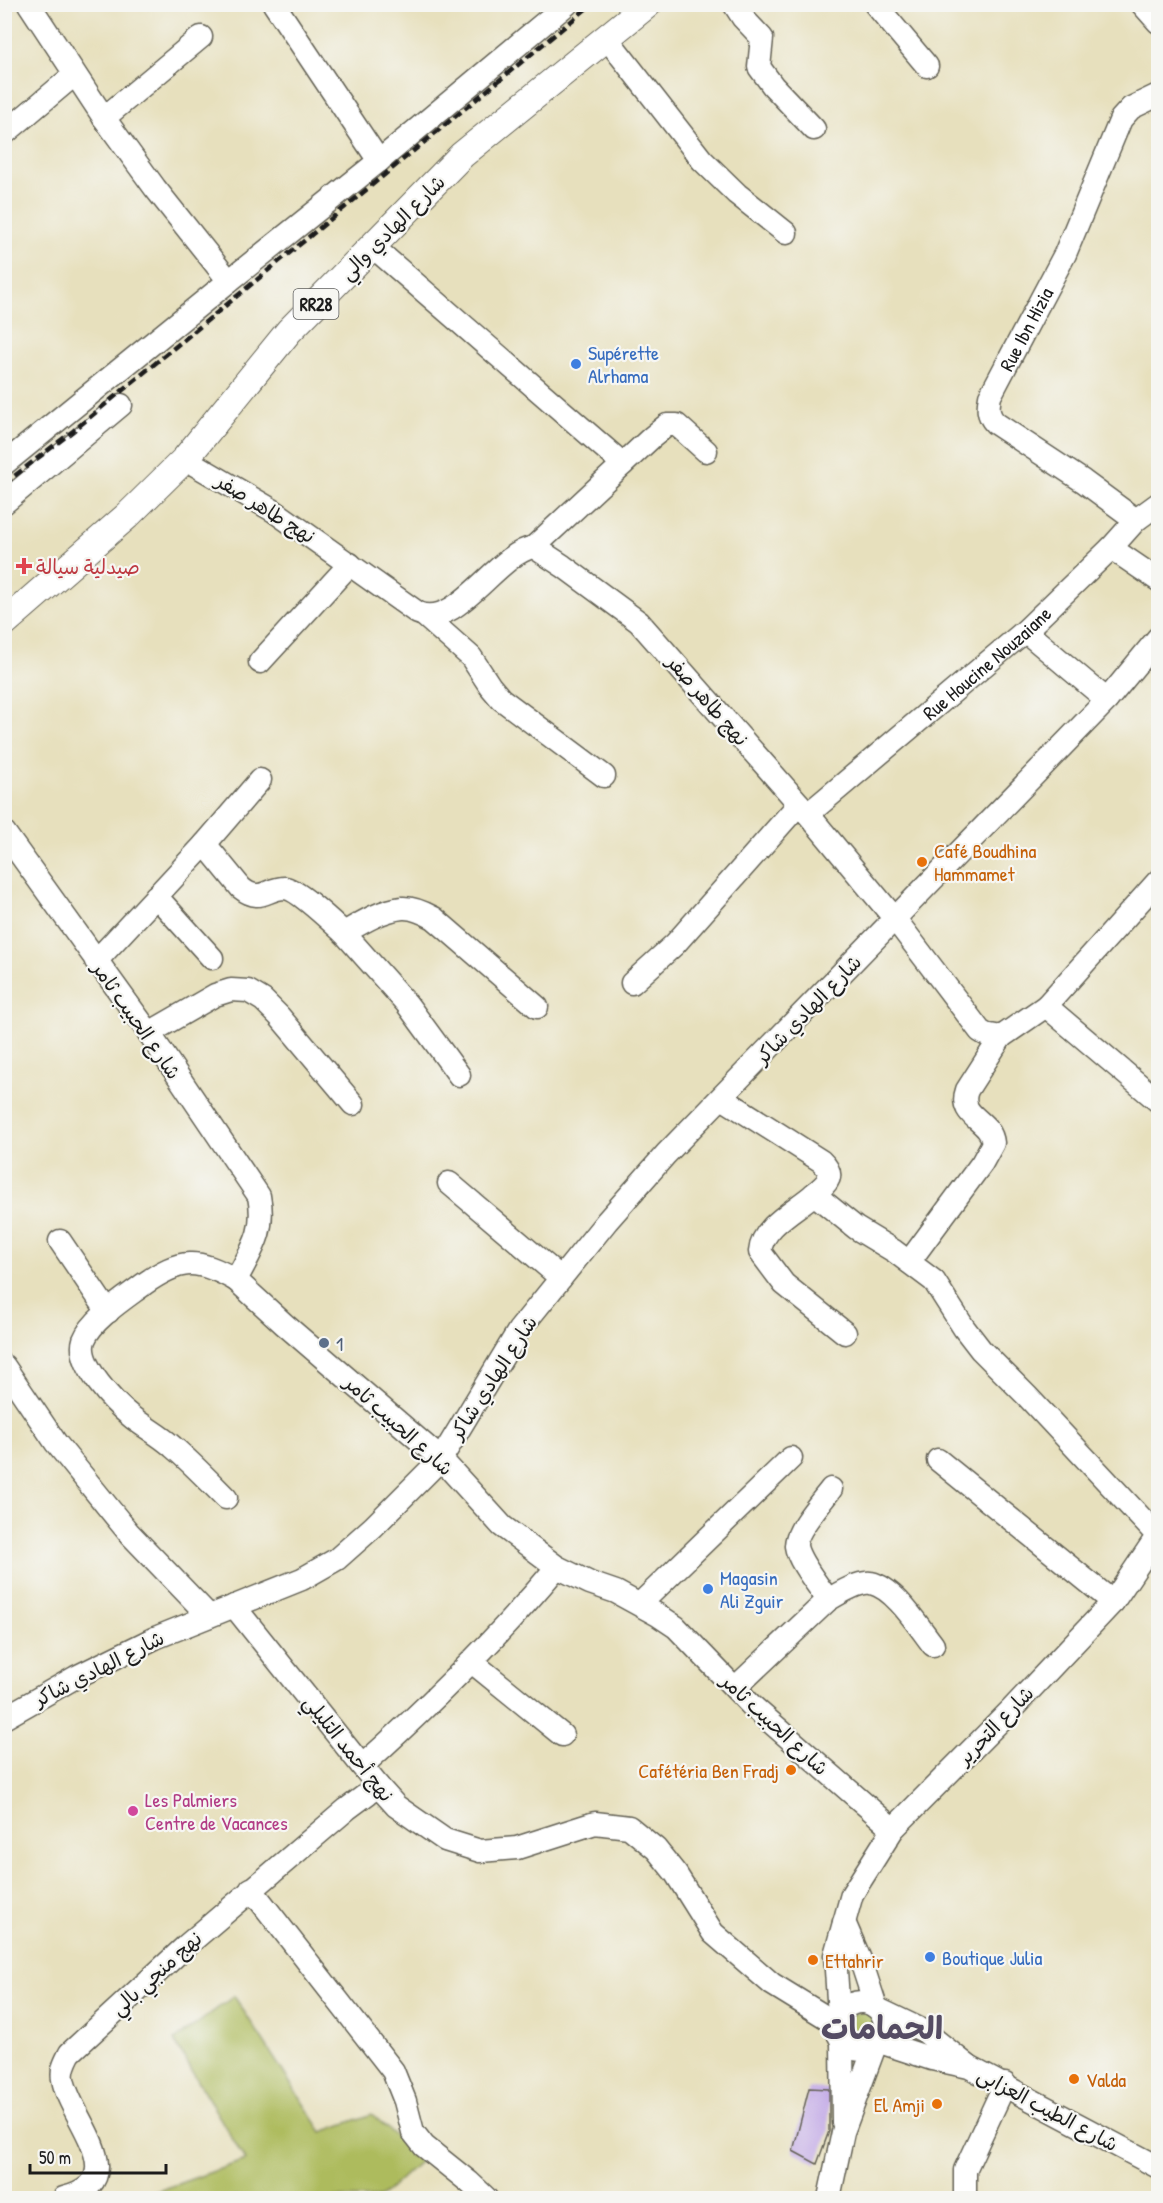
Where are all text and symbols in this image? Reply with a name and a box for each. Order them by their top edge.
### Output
street label: شارع الهادي والي [333,168,454,289]
street label: Rue Ibn Hizia [992,282,1059,375]
road number: RR28 [294,289,338,319]
place label: Supérette Alrhama [588,339,659,389]
marker: Supérette Alrhama [569,357,583,371]
street label: نهج طاهر صفر [209,466,321,550]
place label: صيدلية سيالة [36,553,140,580]
marker: صيدلية سيالة [17,559,31,573]
street label: Rue Houcine Nouzaiane [916,600,1057,726]
street label: نهج طاهر صفر [659,647,755,752]
place label: Café Boudhina Hammamet [934,837,1036,887]
marker: Café Boudhina Hammamet [915,855,929,869]
street label: شارع الهادي شاكر [748,949,869,1072]
street label: شارع الحبيب ثامر [84,954,188,1085]
street label: شارع الهادي شاكر [442,1310,545,1447]
place label: 1 [336,1330,343,1357]
marker: 1 [317,1336,331,1350]
street label: شارع الحبيب ثامر [337,1367,459,1482]
place label: Magasin Ali Zguir [720,1564,784,1614]
marker: Magasin Ali Zguir [701,1582,715,1596]
street label: شارع الهادي شاكر [28,1624,169,1715]
street label: شارع الحبيب ثامر [713,1666,835,1782]
street label: شارع التحرير [949,1680,1040,1772]
street label: نهج أحمد التليلي [294,1689,400,1810]
place label: Cafétéria Ben Fradj [638,1757,779,1784]
marker: Cafétéria Ben Fradj [784,1763,798,1777]
place label: Les Palmiers Centre de Vacances [145,1786,288,1836]
marker: Les Palmiers Centre de Vacances [126,1804,140,1818]
street label: نهج منجي بالي [104,1925,211,2025]
place label: Boutique Julia [942,1944,1043,1971]
place label: Ettahrir [825,1947,884,1974]
marker: Boutique Julia [923,1950,937,1964]
marker: Ettahrir [806,1953,820,1967]
district label: الحمامات [821,2006,943,2049]
street label: شارع الطيب العزابى [973,2061,1123,2158]
place label: Valda [1086,2066,1126,2093]
marker: Valda [1067,2072,1081,2086]
place label: El Amji [874,2091,925,2118]
marker: El Amji [930,2097,944,2111]
scale bar [30,2137,166,2175]
text: 50 m [39,2145,71,2170]

